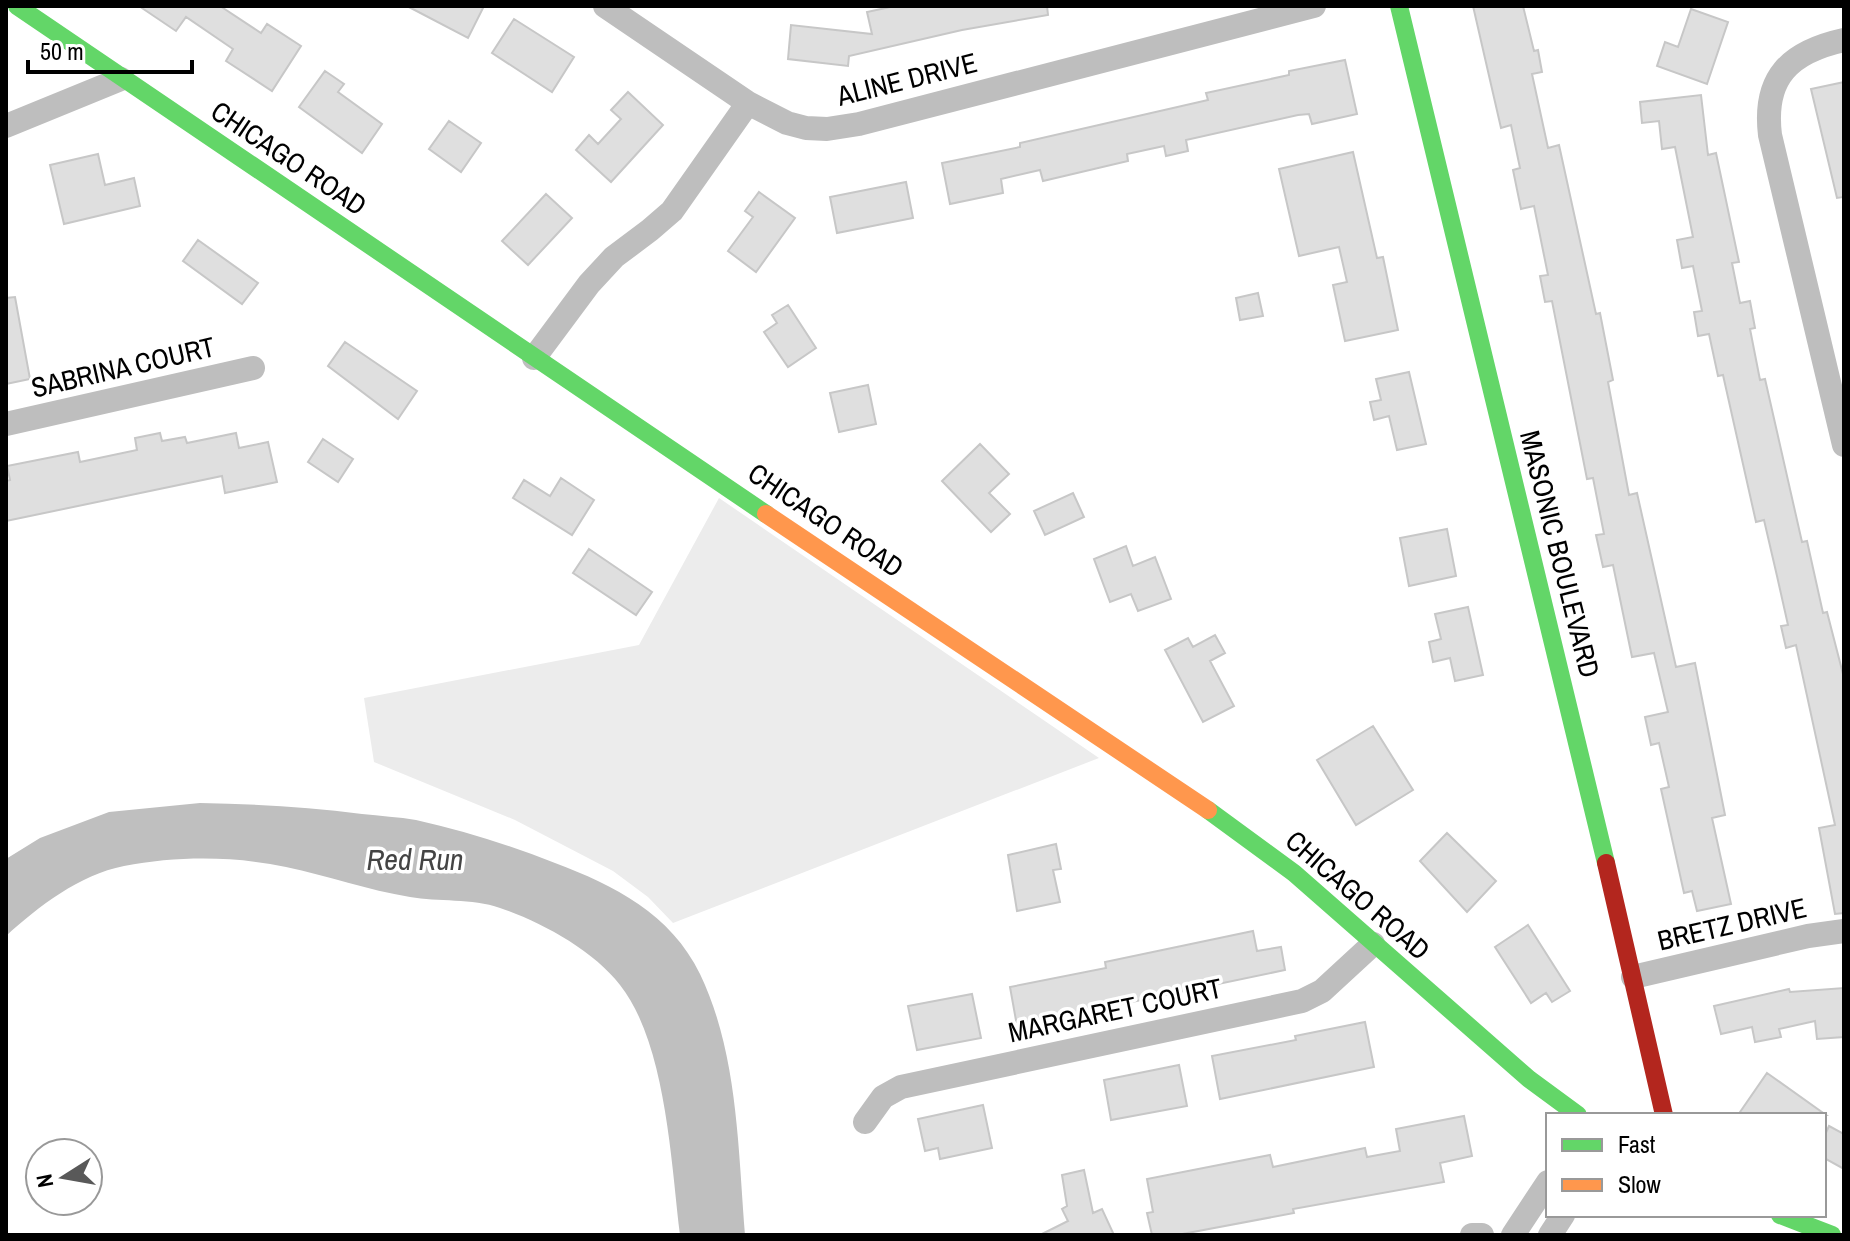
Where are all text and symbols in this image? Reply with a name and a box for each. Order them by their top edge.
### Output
scale bar [28,24,192,74]
text: 50 m [40,35,84,67]
street label: ALINE DRIVE [832,43,981,115]
street label: CHICAGO ROAD [204,92,374,224]
street label: SABRINA COURT [28,327,218,407]
street label: MASONIC BOULEVARD [1511,426,1609,682]
street label: CHICAGO ROAD [741,454,911,586]
street label: CHICAGO ROAD [1278,822,1438,968]
water label: Red Run [366,839,464,879]
street label: BRETZ DRIVE [1654,888,1810,960]
street label: MARGARET COURT [1005,969,1225,1051]
legend [1546,1113,1826,1217]
text: Fast [1618,1128,1656,1160]
north arrow [24,1137,104,1217]
text: Slow [1618,1168,1661,1200]
text: N [28,1172,60,1190]

